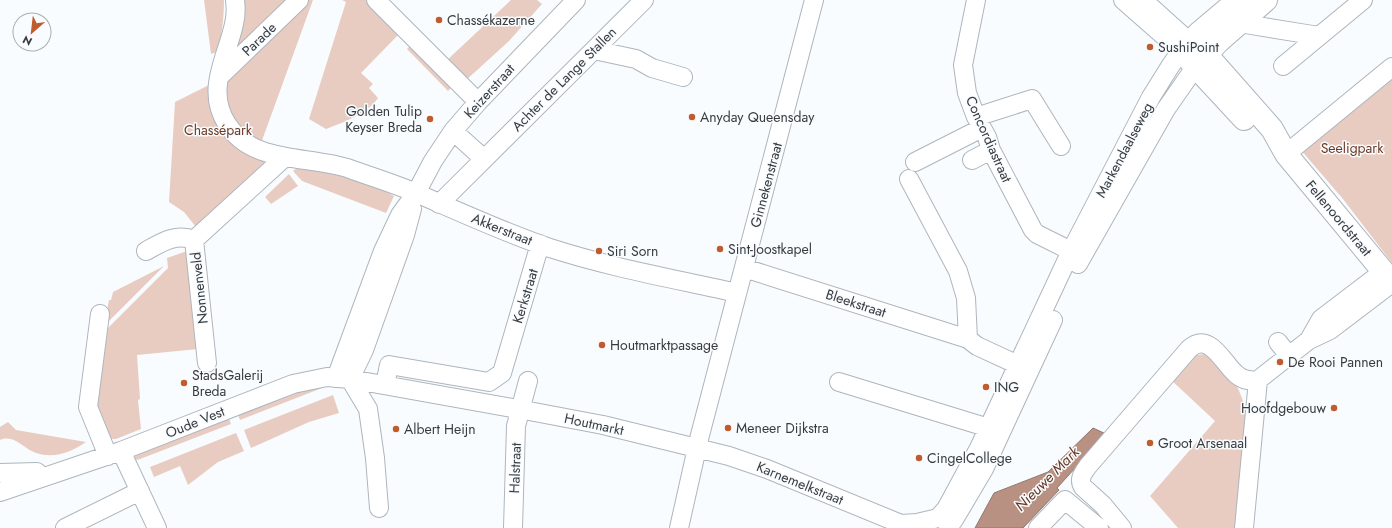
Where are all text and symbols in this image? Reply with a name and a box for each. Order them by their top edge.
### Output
place label: Chassékazerne [447,10,535,30]
north arrow [12,12,52,52]
marker: Chassékazerne [434,15,444,25]
street label: Parade [237,18,281,60]
street label: Achter de Lange Stallen [507,22,621,136]
text: N [20,32,35,50]
place label: SushiPoint [1158,37,1220,57]
marker: SushiPoint [1145,42,1155,52]
street label: Keizerstraat [459,59,519,123]
street label: Concordiastraat [961,93,1017,186]
street label: Markendaalseweg [1090,99,1158,201]
place label: Golden Tulip Keyser Breda [345,101,422,137]
place label: Anyday Queensday [700,107,815,127]
marker: Anyday Queensday [687,112,697,122]
marker: Golden Tulip Keyser Breda [425,114,435,124]
park label: Chassépark [184,120,253,140]
park label: Seeligpark [1321,138,1384,158]
street label: Ginnekenstraat [745,140,787,230]
street label: Fellenoordstraat [1301,176,1377,261]
street label: Akkerstraat [469,208,536,250]
place label: Sint-Joostkapel [728,239,812,259]
place label: Siri Sorn [607,241,658,261]
marker: Sint-Joostkapel [715,244,725,254]
marker: Siri Sorn [594,246,604,256]
street label: Nonnenveld [185,251,213,325]
street label: Kerkstraat [507,266,543,326]
street label: Bleekstraat [823,284,889,322]
place label: Houtmarktpassage [610,335,718,355]
marker: Houtmarktpassage [597,340,607,350]
place label: De Rooi Pannen [1288,352,1383,372]
marker: De Rooi Pannen [1275,357,1285,367]
place label: StadsGalerij Breda [192,365,263,401]
place label: ING [994,377,1019,397]
marker: StadsGalerij Breda [179,378,189,388]
marker: ING [981,382,991,392]
place label: Hoofdgebouw [1241,398,1326,418]
street label: Oude Vest [162,401,228,443]
marker: Hoofdgebouw [1329,403,1339,413]
street label: Houtmarkt [562,408,626,440]
place label: Meneer Dijkstra [736,418,829,438]
place label: Albert Heijn [404,419,476,439]
marker: Meneer Dijkstra [723,423,733,433]
marker: Albert Heijn [391,424,401,434]
place label: Groot Arsenaal [1158,433,1247,453]
marker: Groot Arsenaal [1145,438,1155,448]
water label: Nieuwe Mark [1010,441,1085,516]
street label: Halstraat [504,442,526,494]
place label: CingelCollege [927,448,1012,468]
marker: CingelCollege [914,453,924,463]
street label: Karnemelkstraat [754,456,847,510]

